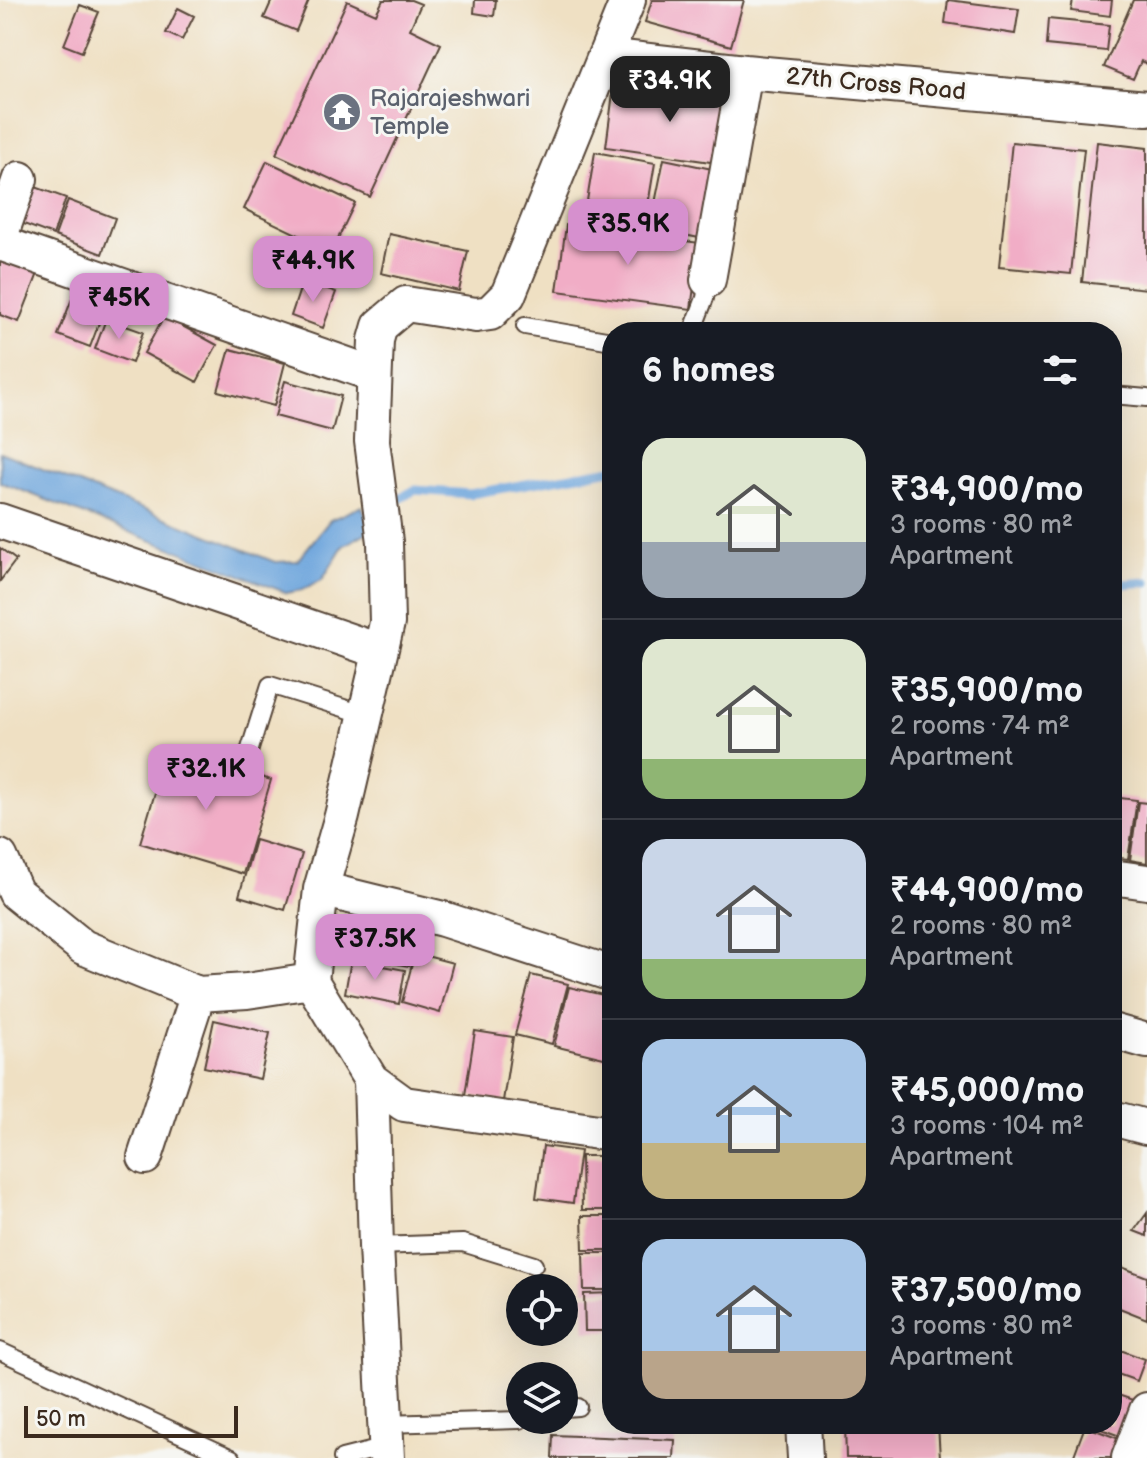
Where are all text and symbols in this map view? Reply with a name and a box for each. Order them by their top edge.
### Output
pin: ₹34.9K [605,56,735,124]
street label: 27th Cross Road [785,62,967,106]
text: ₹34.9K [628,66,712,97]
place label: Rajarajeshwari Temple [370,84,530,141]
temple icon: Rajarajeshwari Temple [321,91,363,133]
pin: ₹35.9K [563,199,693,267]
text: ₹35.9K [586,209,670,240]
pin: ₹44.9K [248,236,378,304]
text: ₹44.9K [271,246,355,277]
pin: ₹45K [72,273,166,341]
text: ₹45K [88,283,150,314]
icon: filters [1038,348,1082,392]
text: 6 homes [642,350,775,391]
text: ₹34,900/mo [890,469,1083,510]
icon: home [706,470,802,566]
text: 3 rooms · 80 m² [890,510,1073,541]
text: Apartment [890,541,1013,572]
text: ₹35,900/mo [890,670,1083,711]
icon: home [706,671,802,767]
text: 2 rooms · 74 m² [890,711,1070,742]
text: Apartment [890,742,1013,773]
pin: ₹32.1K [141,744,271,812]
text: ₹32.1K [166,754,246,785]
text: ₹44,900/mo [890,870,1084,911]
icon: home [706,871,802,967]
text: 2 rooms · 80 m² [890,911,1072,942]
pin: ₹37.5K [310,914,440,982]
text: ₹37.5K [334,924,416,955]
text: Apartment [890,942,1013,973]
text: ₹45,000/mo [890,1070,1084,1111]
icon: home [706,1071,802,1167]
text: 3 rooms · 104 m² [890,1111,1084,1142]
text: Apartment [890,1142,1013,1173]
text: ₹37,500/mo [890,1270,1082,1311]
icon: home [706,1271,802,1367]
map controls [506,1274,578,1434]
button: locate [506,1274,578,1346]
text: 3 rooms · 80 m² [890,1311,1073,1342]
text: Apartment [890,1342,1013,1373]
button: layers [506,1362,578,1434]
scale bar [24,1402,238,1438]
text: 50 m [36,1406,86,1433]

